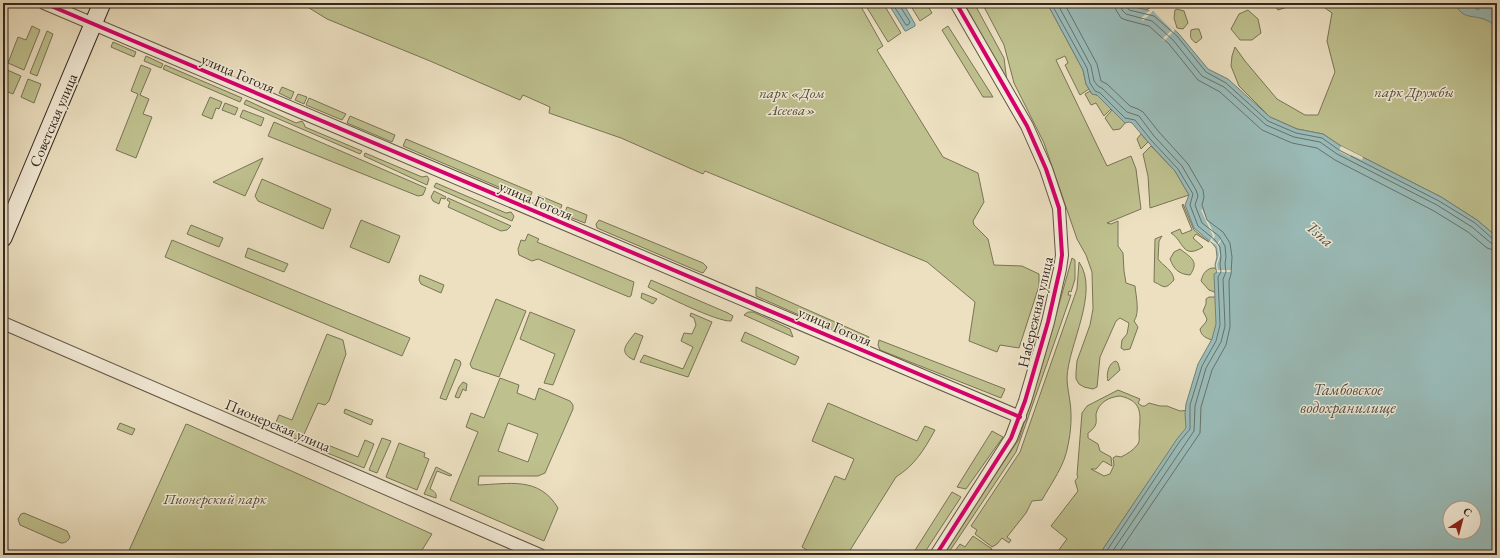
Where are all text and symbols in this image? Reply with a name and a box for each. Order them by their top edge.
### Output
street label: улица Гоголя [198,49,278,97]
street label: Советская улица [25,70,81,170]
park label: парк Дружбы [1374,82,1454,101]
park label: парк «Дом Асеева» [759,83,825,119]
street label: улица Гоголя [496,176,576,224]
water label: Tsna [1302,216,1338,252]
street label: Набережная улица [1013,255,1057,369]
street label: улица Гоголя [795,302,875,350]
water label: Тамбовское водохранилище [1300,379,1396,418]
street label: Пионерская улица [222,394,334,456]
park label: Пионерский парк [162,489,268,508]
north arrow [1442,500,1482,540]
text: С [1461,504,1475,520]

